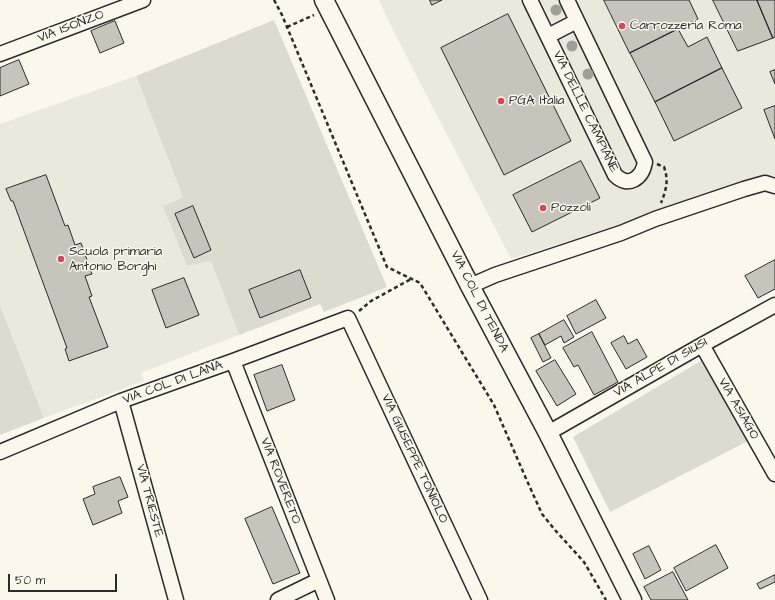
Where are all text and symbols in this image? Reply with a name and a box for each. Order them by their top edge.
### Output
street label: VIA ISONZO [36,7,106,47]
place label: Carrozzeria Roma [630,18,742,34]
marker: Carrozzeria Roma [617,21,627,31]
street label: VIA DELLE CAMPIANE [549,49,621,175]
place label: PGA Italia [509,93,564,109]
marker: PGA Italia [496,96,506,106]
place label: Pozzoli [551,200,591,216]
marker: Pozzoli [538,203,548,213]
place label: Scuola primaria Antonio Borghi [69,244,162,275]
street label: VIA COL DI TENDA [447,249,511,355]
marker: Scuola primaria Antonio Borghi [56,254,66,264]
street label: VIA ALPE DI SIUSI [611,335,711,401]
street label: VIA COL DI LANA [121,358,225,408]
street label: VIA ASIAGO [714,376,762,442]
street label: VIA GIUSEPPE TONIOLO [377,392,451,526]
street label: VIA ROVERETO [256,436,304,526]
street label: VIA TRIESTE [132,463,166,539]
scale bar [10,566,119,592]
text: 50 m [15,572,45,589]

